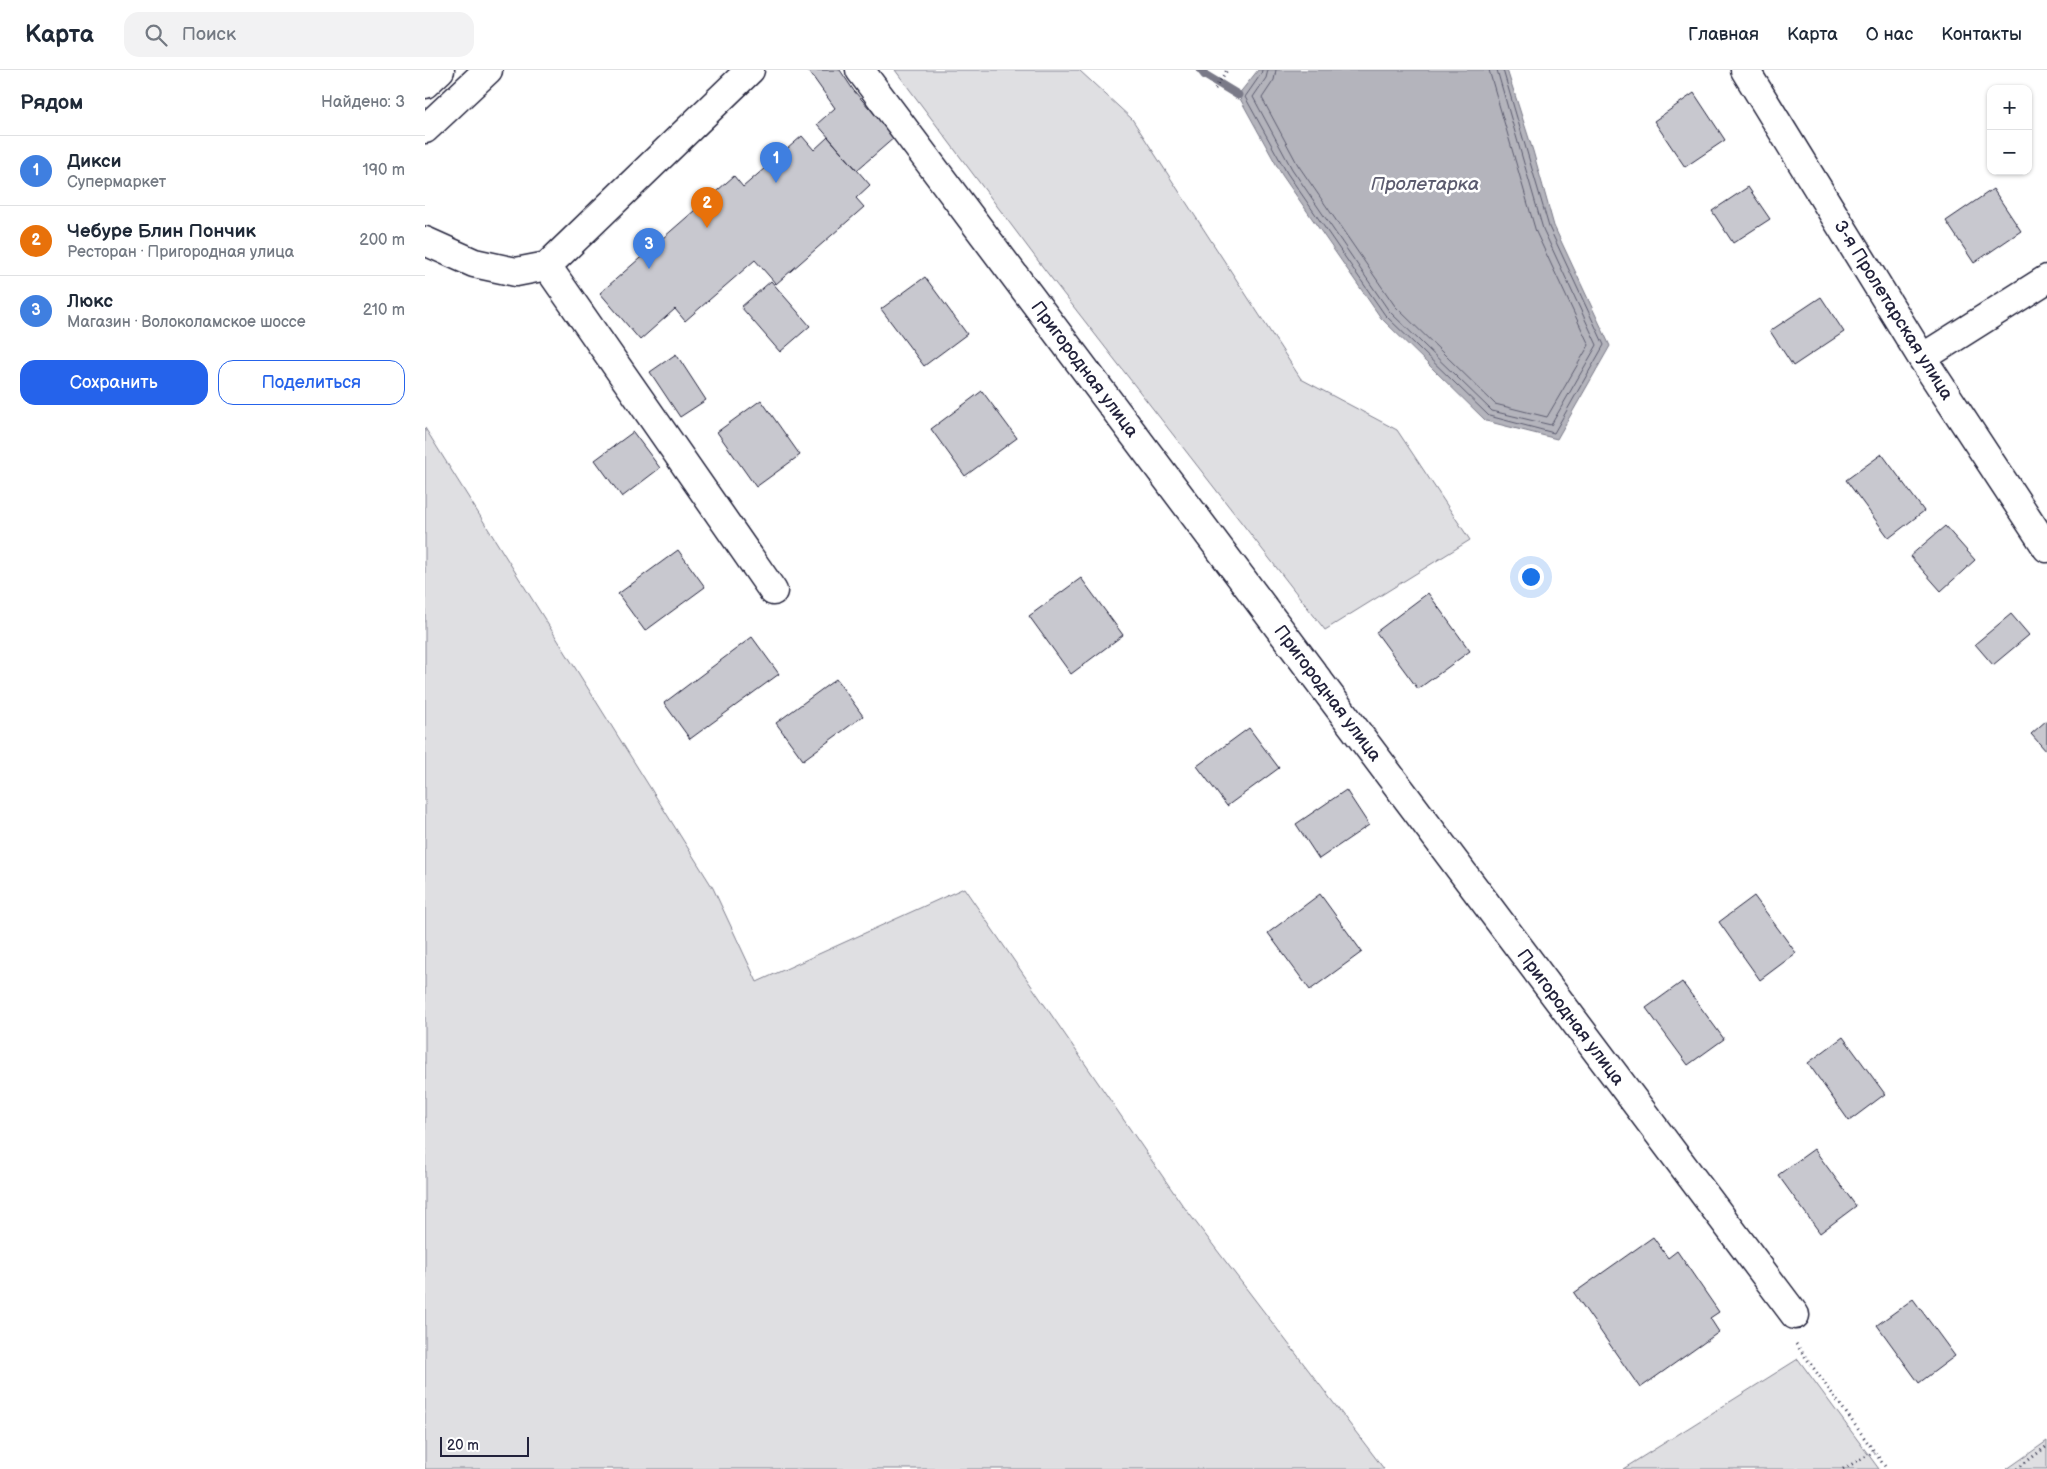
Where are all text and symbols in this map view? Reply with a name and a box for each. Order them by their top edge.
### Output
search box [124,12,474,57]
text: Карта [25,20,94,49]
icon: search [142,21,170,49]
text: Поиск [182,23,236,46]
text: Главная [1688,24,1759,45]
text: Карта [1787,24,1838,45]
text: О нас [1866,24,1913,45]
text: Контакты [1941,24,2022,45]
map controls [1987,85,2032,175]
button: + [1987,85,2032,130]
text: Рядом [20,90,83,115]
text: Найдено: 3 [321,93,405,112]
button: − [1987,130,2032,175]
pin: 1 [760,142,792,183]
text: Дикси [67,150,121,173]
text: 1 [33,161,39,180]
text: 190 m [363,161,405,180]
text: Супермаркет [67,173,166,192]
water label: Пролетарка [1371,173,1479,196]
pin: 2 [691,187,723,228]
street label: 3-я Пролетарская улица [1830,217,1958,404]
text: Чебуре Блин Пончик [67,220,256,243]
pin: 3 [633,228,665,269]
text: 2 [31,231,41,250]
text: 200 m [359,231,405,250]
text: Ресторан · Пригородная улица [67,243,294,262]
text: Люкс [67,290,113,313]
street label: Пригородная улица [1027,297,1143,442]
text: 3 [31,301,41,320]
text: 210 m [363,301,405,320]
text: Магазин · Волоколамское шоссе [67,313,306,332]
button: Сохранить [20,360,208,405]
button: Поделиться [218,360,405,405]
your location [1518,564,1544,590]
street label: Пригородная улица [1270,621,1386,766]
street label: Пригородная улица [1513,945,1629,1090]
scale bar [440,1434,529,1457]
text: 20 m [447,1437,479,1454]

